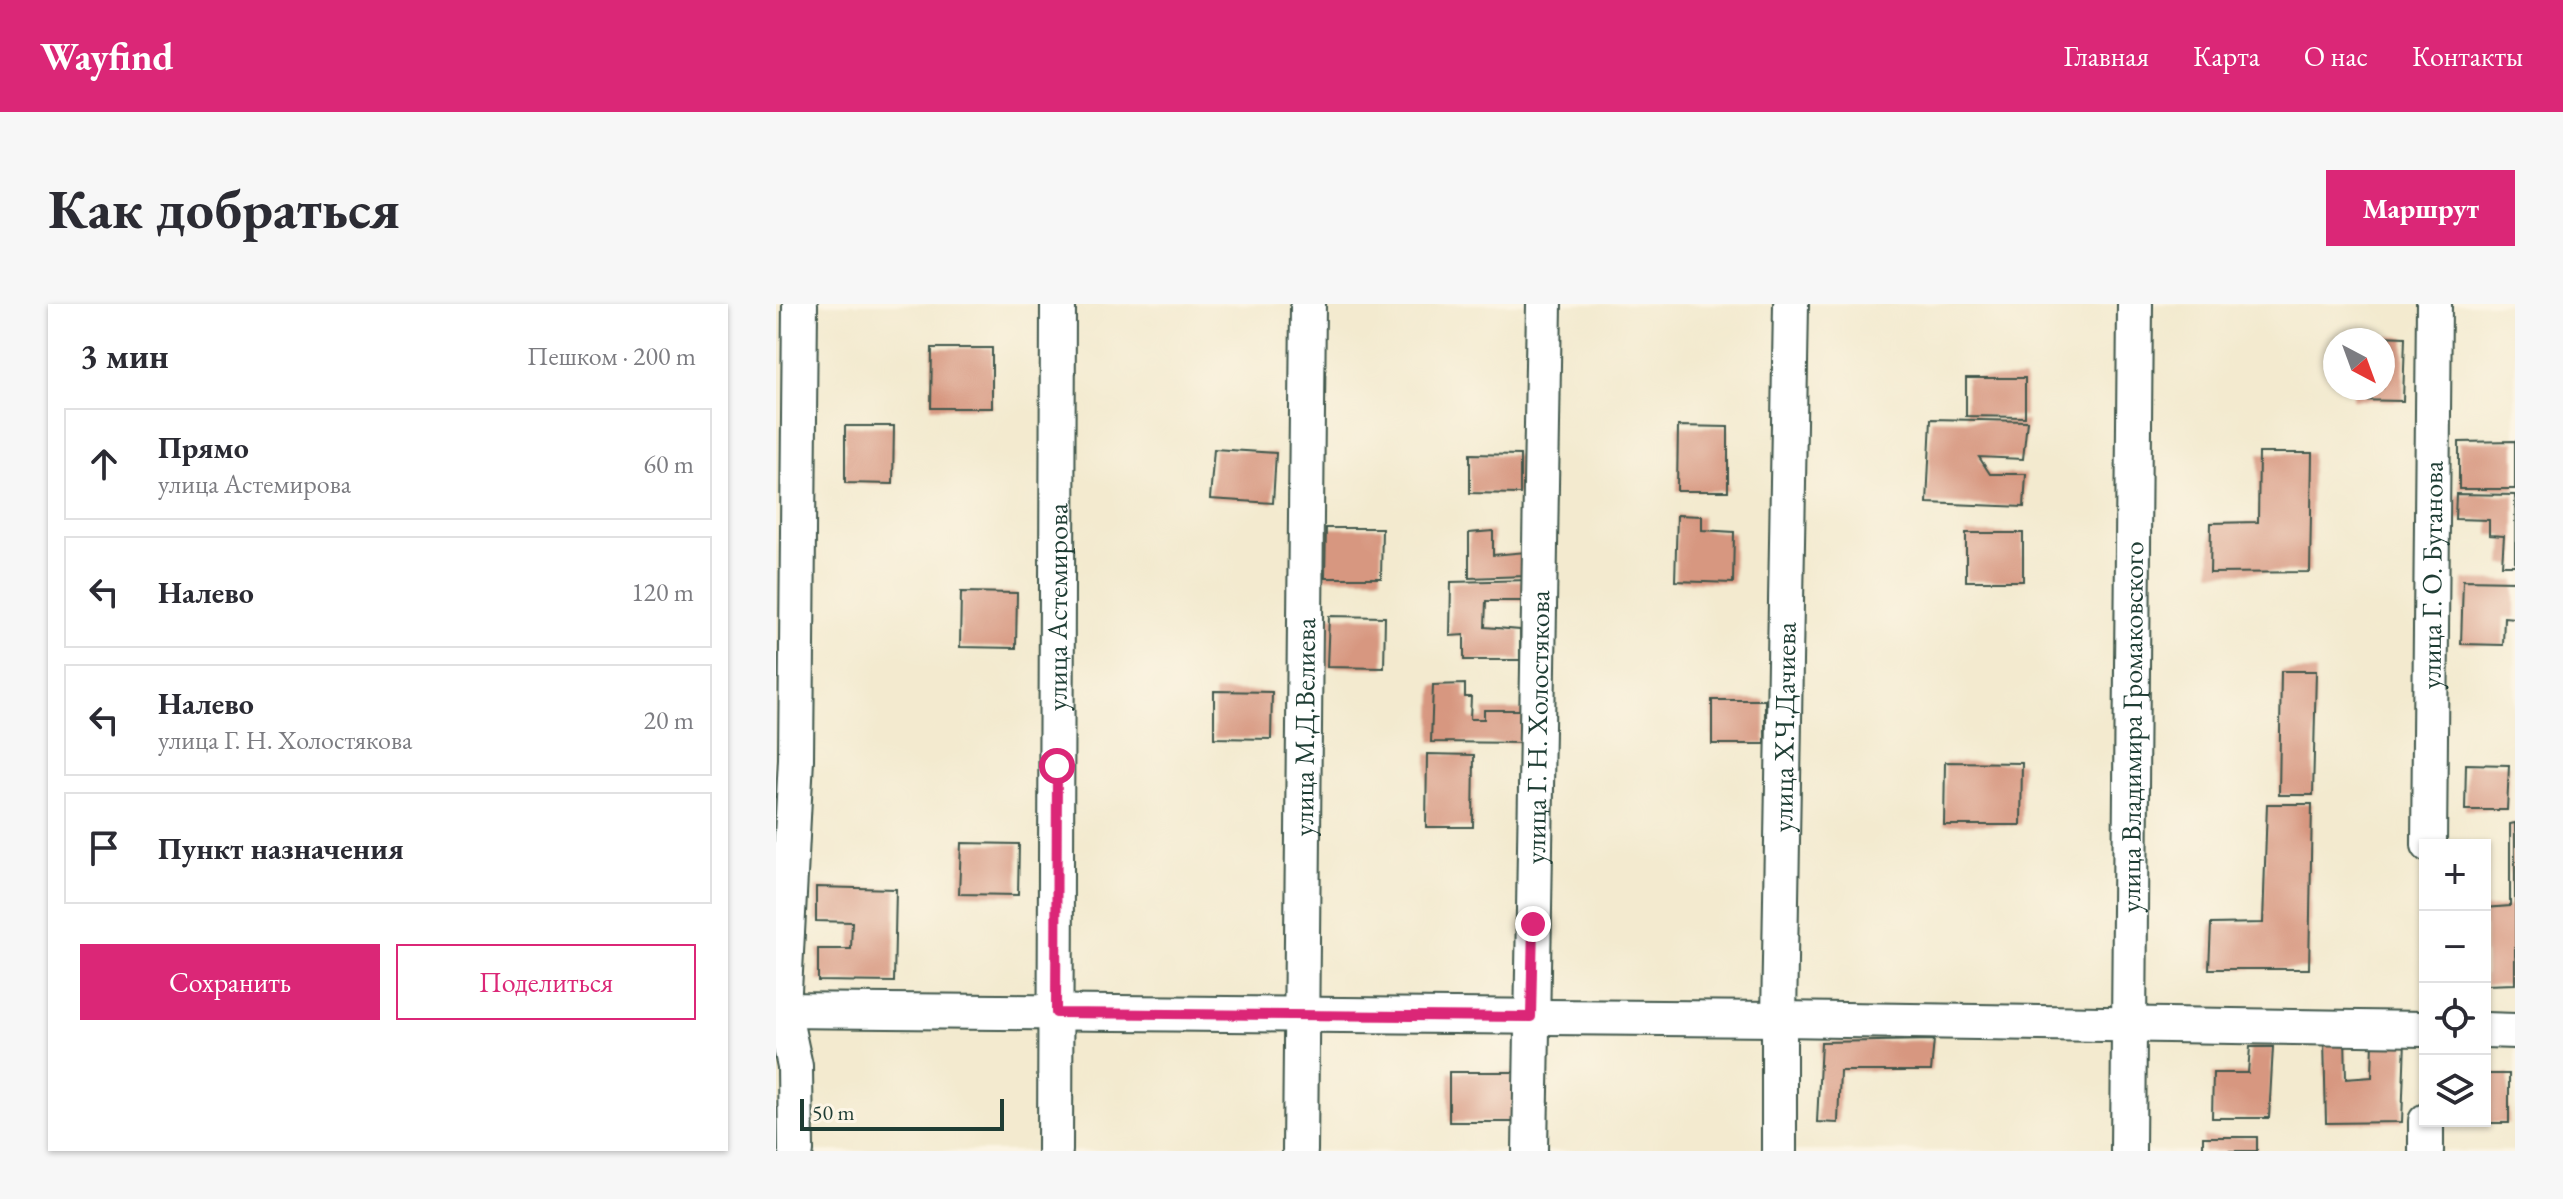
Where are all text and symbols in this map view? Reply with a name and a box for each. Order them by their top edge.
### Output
text: Wayfind [40,32,174,81]
text: Главная [2064,38,2149,74]
text: Карта [2193,38,2260,74]
text: О нас [2304,38,2368,74]
text: Контакты [2412,38,2523,74]
button: Маршрут [2326,170,2515,246]
text: Как добраться [48,172,400,245]
north arrow [2323,328,2395,400]
text: 3 мин [80,334,169,378]
text: Пешком · 200 m [527,339,696,373]
text: Прямо [158,428,249,467]
icon: ahead [82,442,126,486]
text: 60 m [644,447,694,481]
street label: улица Г. О. Буганова [2412,460,2451,689]
text: улица Астемирова [158,467,351,501]
street label: улица Астемирова [1039,502,1075,711]
street label: улица Владимира Громаковского [2112,541,2151,913]
icon: left [82,570,126,614]
text: Налево [158,573,254,612]
text: 120 m [631,575,694,609]
street label: улица Г. Н. Холостякова [1517,589,1557,864]
street label: улица М.Д.Велиева [1285,617,1323,836]
street label: улица Х.Ч.Дачиева [1764,621,1804,833]
text: Налево [158,684,254,723]
icon: left [82,698,126,742]
text: 20 m [644,703,694,737]
text: улица Г. Н. Холостякова [158,723,412,757]
route start [1039,748,1075,784]
icon: arrive [82,826,126,870]
text: Пункт назначения [158,829,404,868]
map controls [2419,839,2491,1127]
button: + [2419,839,2491,911]
route end [1515,906,1551,942]
button: − [2419,911,2491,983]
button: Сохранить [80,944,380,1020]
button: Поделиться [396,944,696,1020]
button: locate [2419,983,2491,1055]
button: layers [2419,1055,2491,1127]
scale bar [800,1095,1004,1131]
text: 50 m [812,1098,855,1127]

